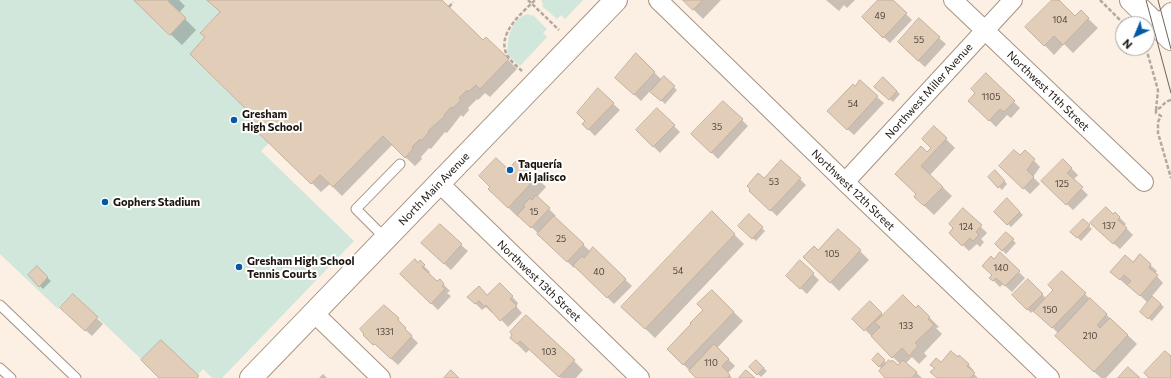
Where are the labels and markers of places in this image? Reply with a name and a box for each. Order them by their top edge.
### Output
place label: Gresham High School [242,107,302,133]
marker: Gresham High School [229,115,239,125]
place label: Taquería Mi Jalisco [518,157,566,183]
marker: Taquería Mi Jalisco [505,165,515,175]
place label: Gophers Stadium [113,195,200,209]
marker: Gophers Stadium [100,197,110,207]
place label: Gresham High School Tennis Courts [247,254,354,280]
marker: Gresham High School Tennis Courts [234,262,244,272]

